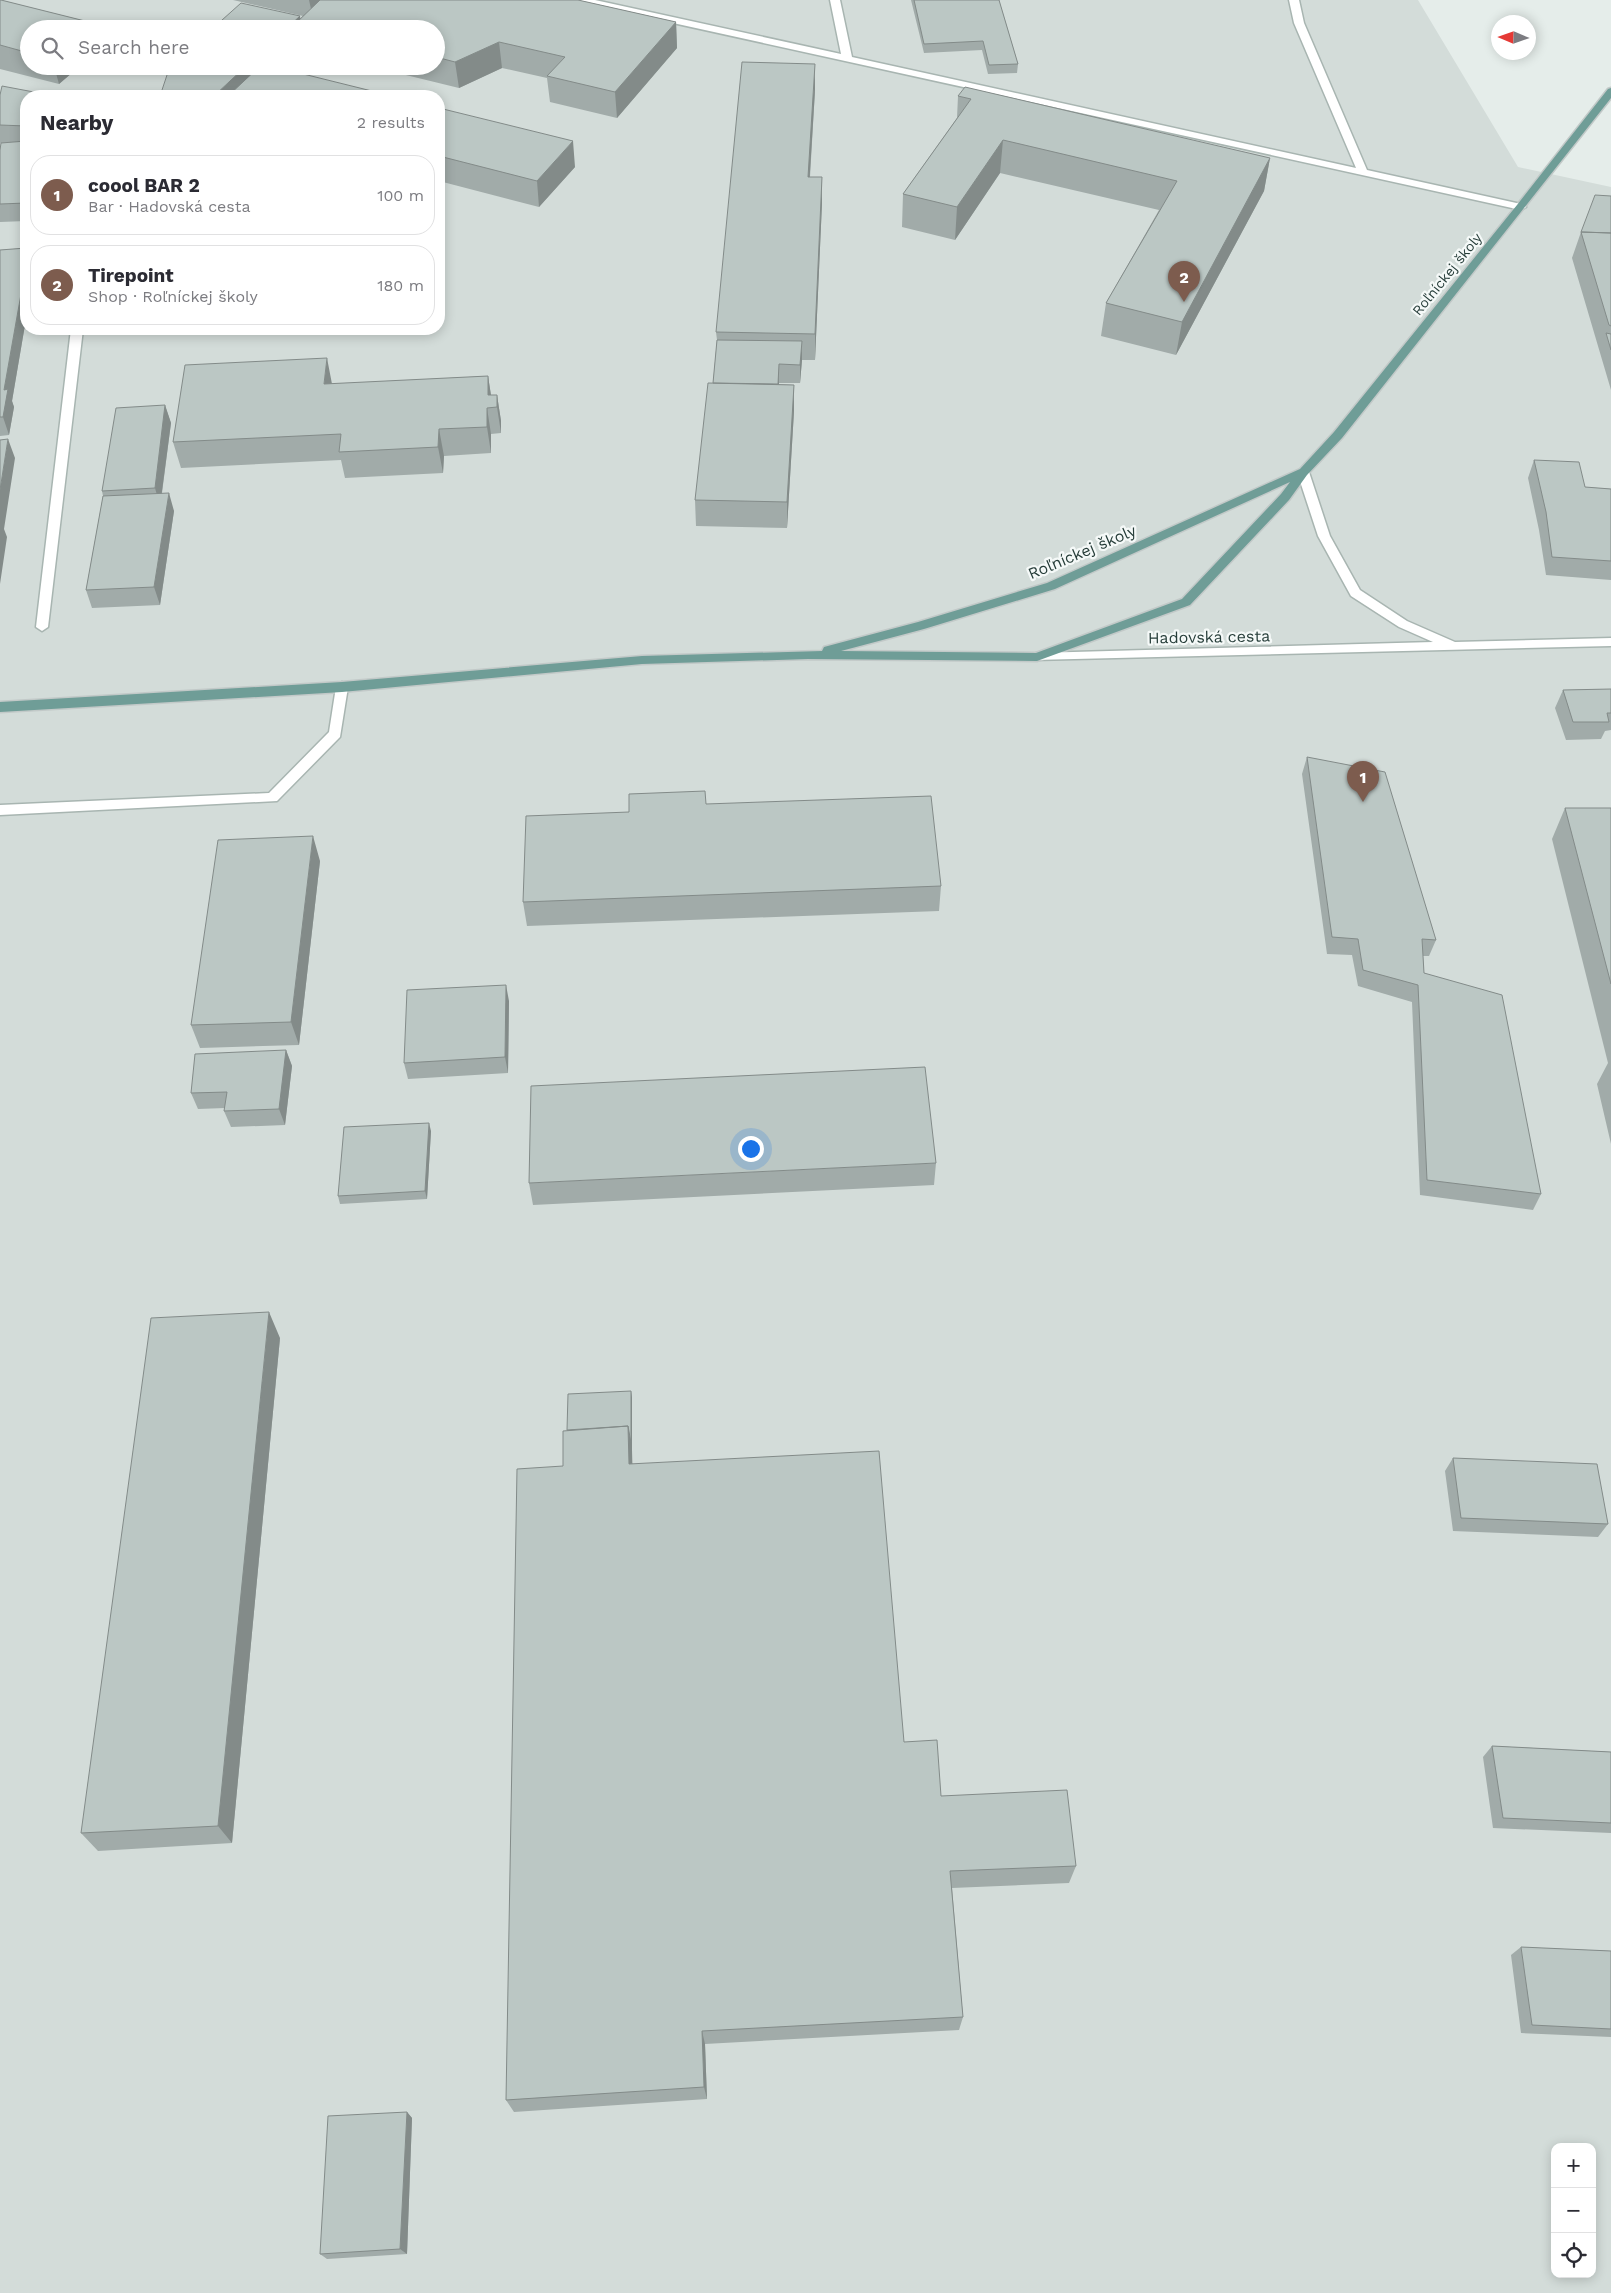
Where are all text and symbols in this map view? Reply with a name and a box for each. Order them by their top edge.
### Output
north arrow [1491,15,1536,60]
search box [20,20,445,75]
icon: search [38,34,66,62]
text: Search here [78,36,189,59]
text: Nearby [40,110,113,135]
text: 2 results [357,113,425,132]
text: coool BAR 2 [88,174,200,197]
text: 1 [54,186,60,205]
text: 100 m [377,186,424,205]
text: Bar · Hadovská cesta [88,197,251,216]
street label: Roľníckej školy [1409,229,1485,318]
pin: 2 [1168,261,1200,302]
text: Tirepoint [88,264,174,287]
text: 2 [52,276,62,295]
text: 180 m [377,276,424,295]
text: Shop · Roľníckej školy [88,287,258,306]
street label: Roľníckej školy [1025,520,1140,583]
street label: Hadovská cesta [1148,626,1270,648]
pin: 1 [1347,761,1379,802]
your location [738,1136,764,1162]
map controls [1551,2143,1596,2278]
button: + [1551,2143,1596,2188]
button: − [1551,2188,1596,2233]
button: locate [1551,2233,1596,2278]

